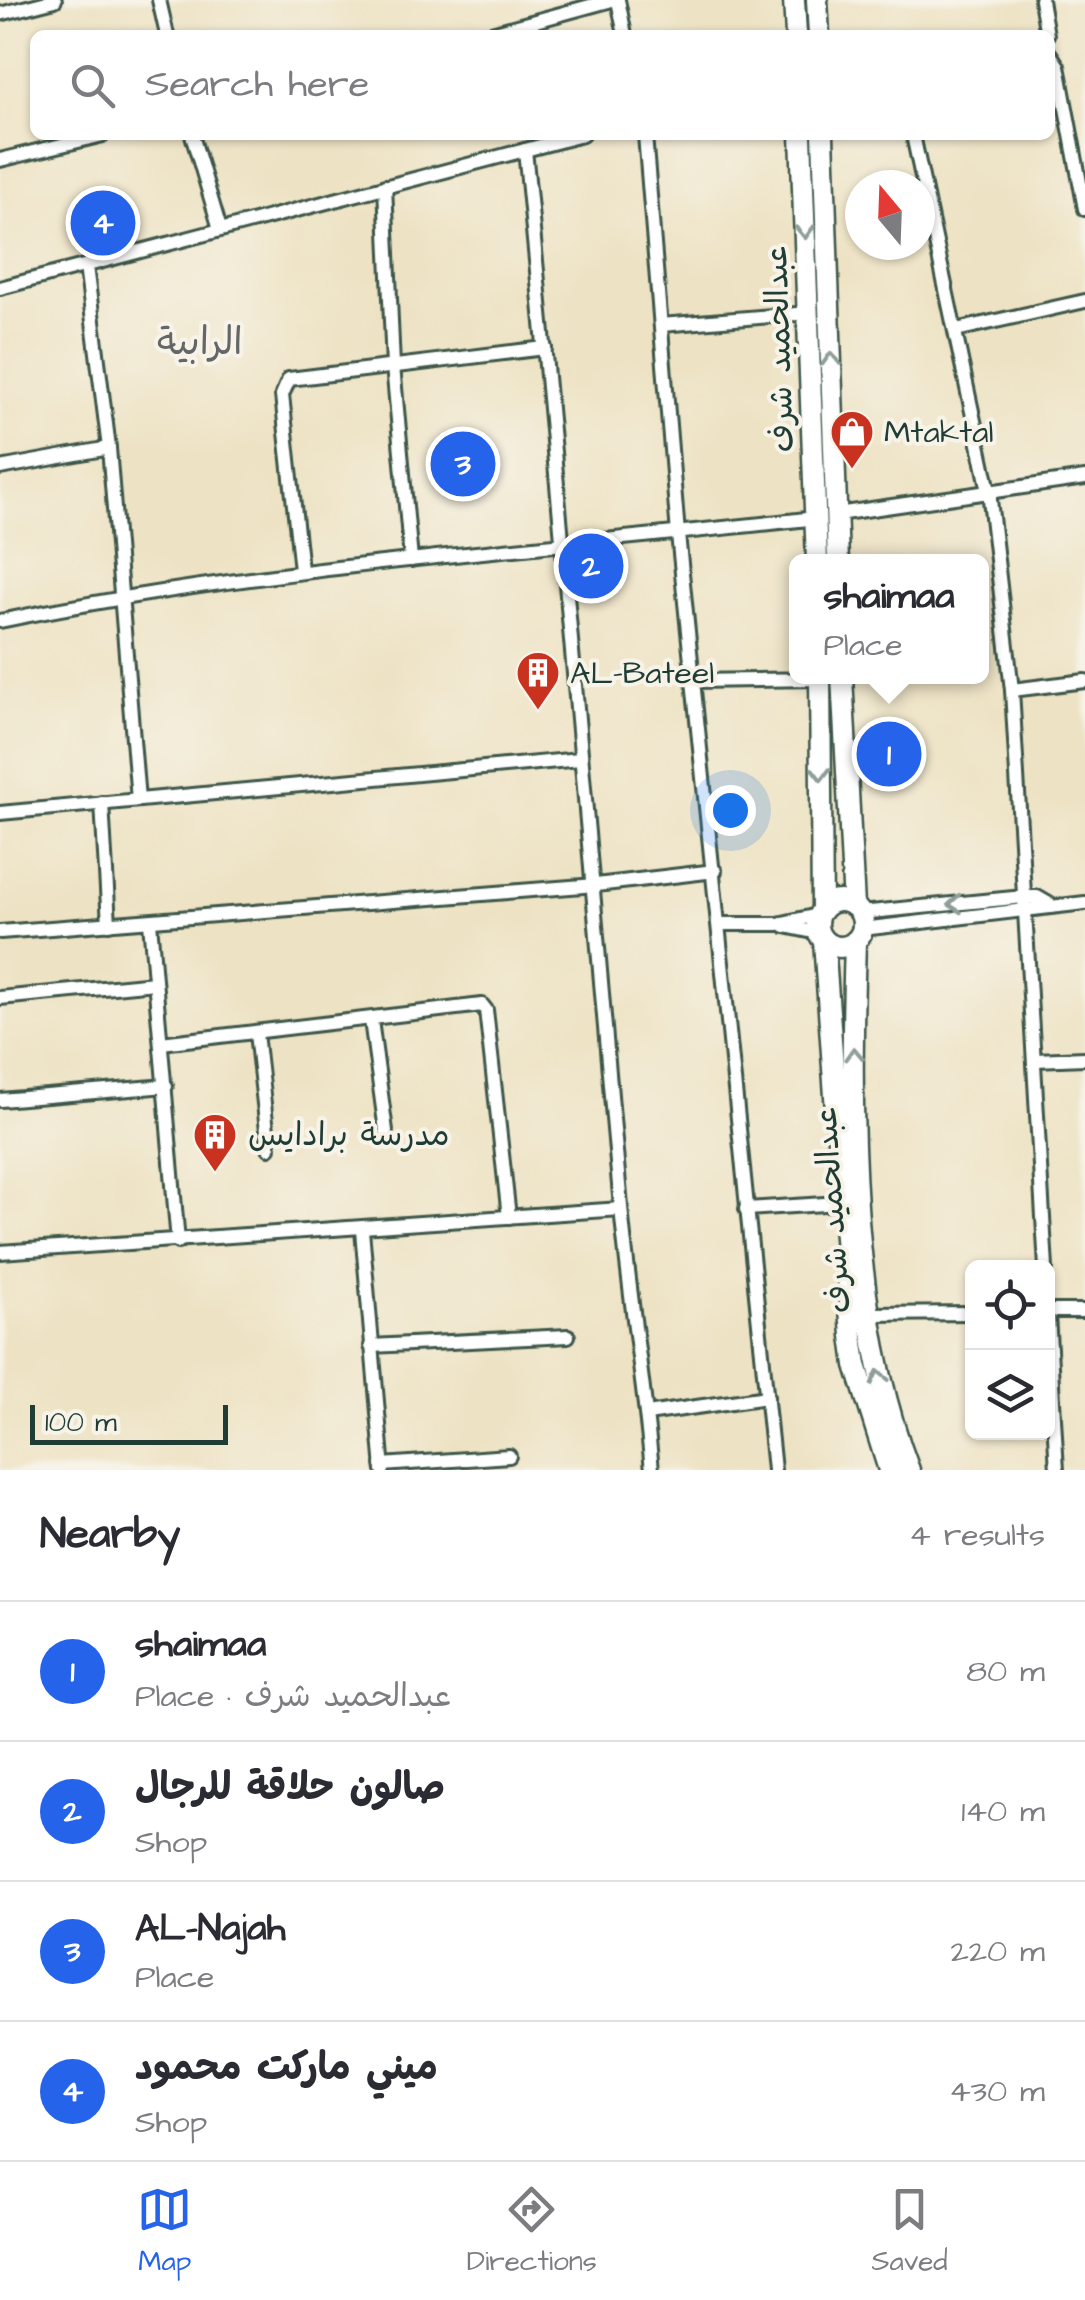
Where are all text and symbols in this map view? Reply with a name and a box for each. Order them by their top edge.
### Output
search box [30,30,1055,140]
icon: search [65,58,120,113]
text: Search here [145,59,369,111]
north arrow [845,170,935,260]
pin: 4 [70,186,136,260]
one-way arrow [794,225,815,241]
street label: عبدالحميد شرف [754,245,806,453]
district label: الرابية [157,317,243,369]
one-way arrow [821,351,842,367]
shop icon: Mtaktal [829,409,875,470]
place label: Mtaktal [884,410,994,455]
pin: 3 [430,426,496,502]
pin: 2 [558,528,624,604]
popup [789,554,989,684]
text: shaimaa [823,571,955,623]
text: Place [823,623,903,668]
building icon: AL-Bateel [515,650,561,711]
place label: AL-Bateel [570,651,714,696]
pin: 1 [856,716,922,792]
one-way arrow [810,766,832,782]
your location [705,785,756,836]
one-way arrow [947,893,963,915]
one-way arrow [843,1045,865,1060]
street label: عبدالحميد شرف [803,1105,863,1315]
building icon: مدرسة برادايس [192,1112,238,1173]
place label: مدرسة برادايس [248,1113,450,1158]
map controls [965,1260,1055,1440]
button: locate [965,1260,1055,1350]
button: layers [965,1350,1055,1440]
one-way arrow [870,1369,891,1386]
scale bar [30,1400,228,1444]
text: 100 m [45,1403,117,1442]
text: Nearby [40,1506,180,1564]
text: 4 results [909,1513,1045,1558]
text: shaimaa [135,1619,266,1671]
text: 1 [70,1649,75,1694]
text: 80 m [966,1649,1045,1694]
text: Place · عبدالحميد شرف [135,1674,451,1719]
text: صالون حلاقة للرجال [135,1762,445,1814]
text: 2 [63,1789,82,1834]
text: 140 m [961,1789,1045,1834]
text: Shop [135,1820,207,1865]
text: AL-Najah [135,1903,286,1955]
text: 3 [64,1929,81,1974]
text: 220 m [950,1929,1045,1974]
text: Place [135,1955,214,2000]
text: ميني ماركت محمود [135,2042,438,2094]
text: 4 [62,2069,83,2114]
text: 430 m [949,2069,1045,2114]
text: Shop [135,2100,207,2145]
tab: Map [137,2182,192,2281]
tab: Directions [467,2182,597,2281]
tab: Saved [871,2182,948,2281]

